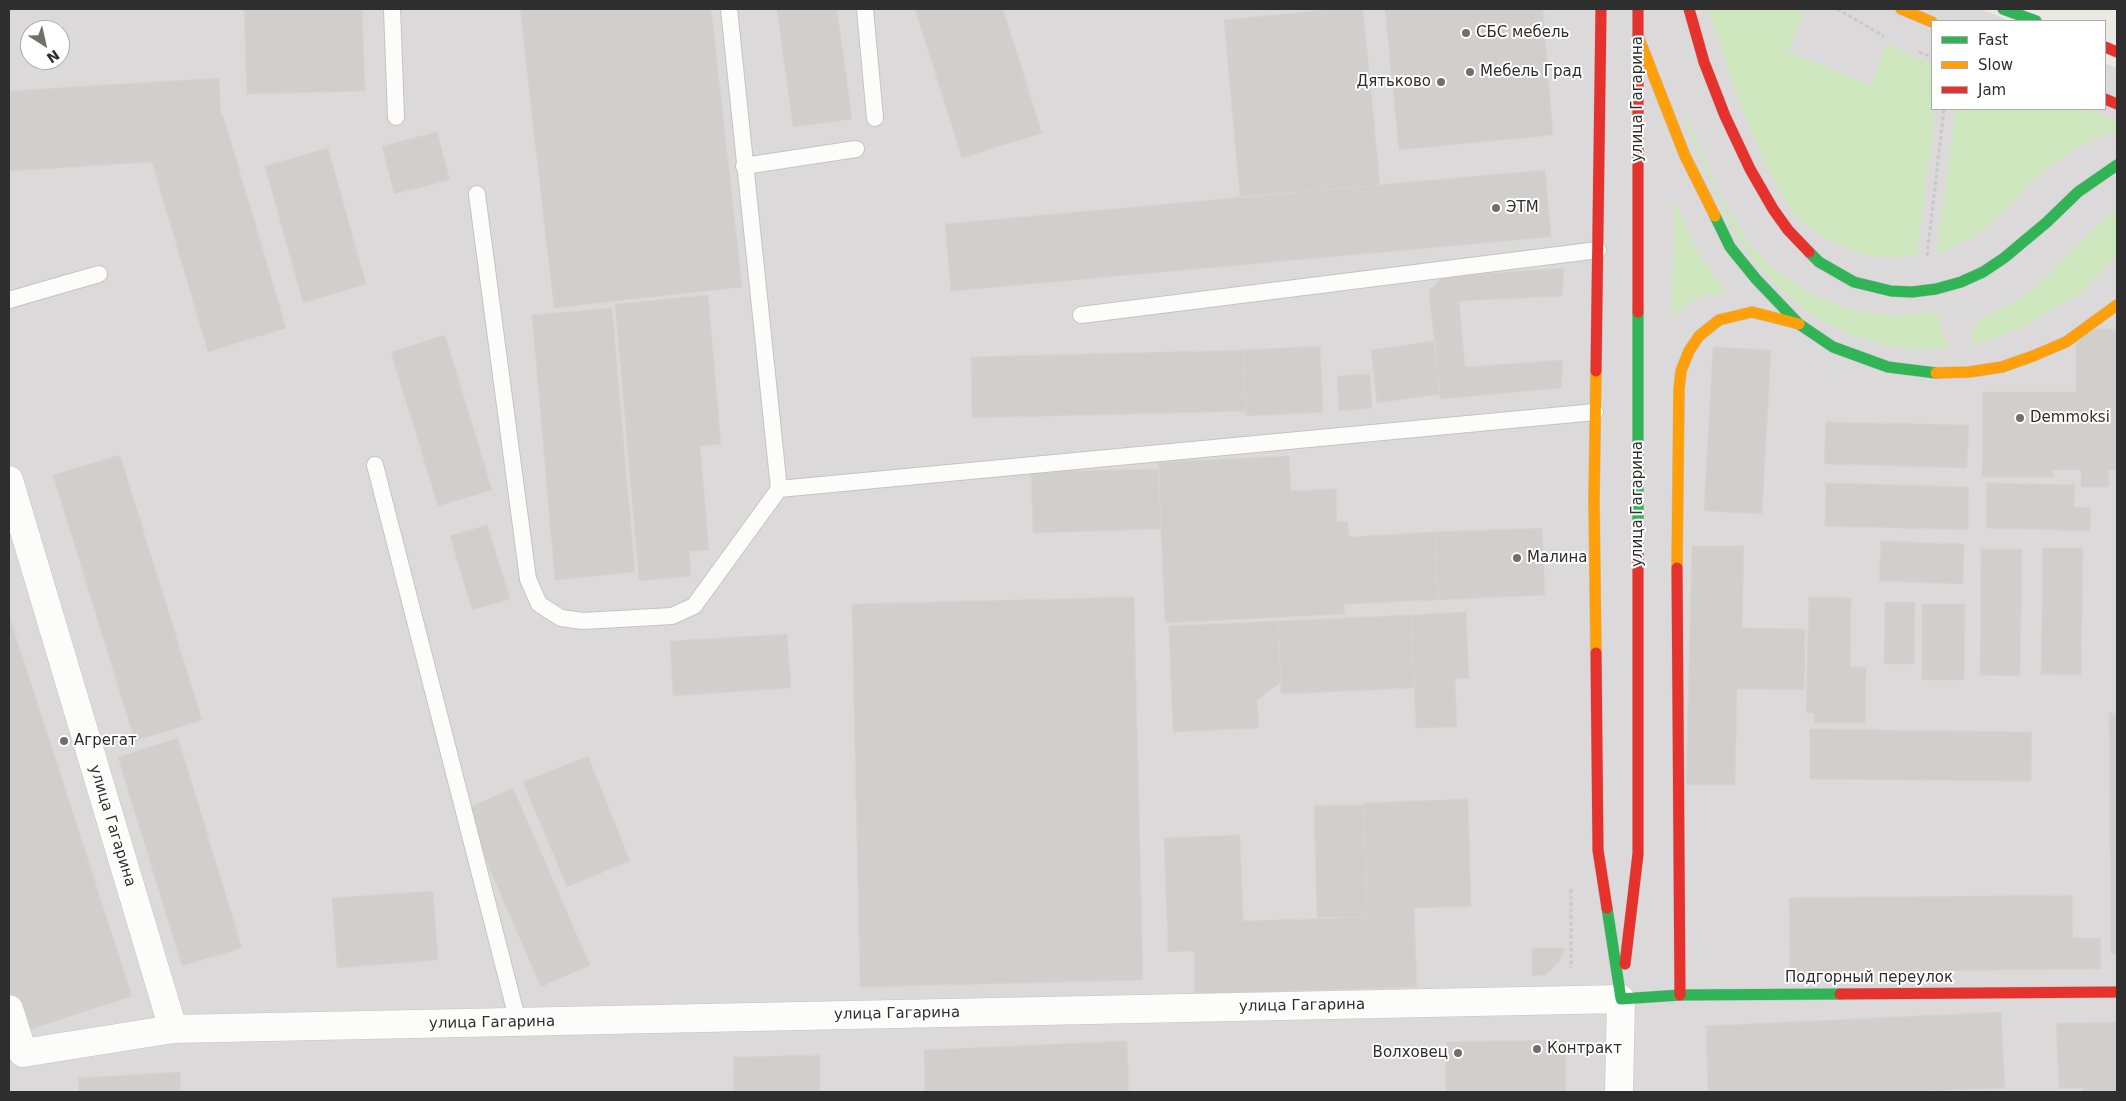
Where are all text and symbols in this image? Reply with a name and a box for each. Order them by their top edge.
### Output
north arrow [20,20,70,70]
legend [1931,20,2106,110]
place label: СБС мебель [1476,24,1569,42]
marker: СБС мебель [1460,27,1472,39]
text: Fast [1978,31,2008,49]
street label: улица Гагарина [1629,36,1647,162]
text: N [44,47,62,66]
text: Slow [1978,56,2013,74]
place label: Мебель Град [1480,63,1582,81]
marker: Мебель Град [1464,66,1476,78]
place label: Дятьково [1356,73,1431,91]
marker: Дятьково [1435,76,1447,88]
text: Jam [1978,81,2006,99]
place label: ЭТМ [1506,199,1539,217]
marker: ЭТМ [1490,202,1502,214]
place label: Demmoksi [2030,409,2110,427]
marker: Demmoksi [2014,412,2026,424]
street label: улица Гагарина [1629,441,1647,567]
place label: Малина [1527,549,1587,567]
marker: Малина [1511,552,1523,564]
place label: Агрегат [74,732,137,750]
marker: Агрегат [58,735,70,747]
street label: улица Гагарина [85,763,139,889]
street label: Подгорный переулок [1785,969,1953,987]
street label: улица Гагарина [1239,996,1365,1016]
street label: улица Гагарина [834,1004,960,1024]
street label: улица Гагарина [429,1013,555,1033]
place label: Контракт [1547,1040,1622,1058]
marker: Контракт [1531,1043,1543,1055]
place label: Волховец [1373,1044,1448,1062]
marker: Волховец [1452,1047,1464,1059]

